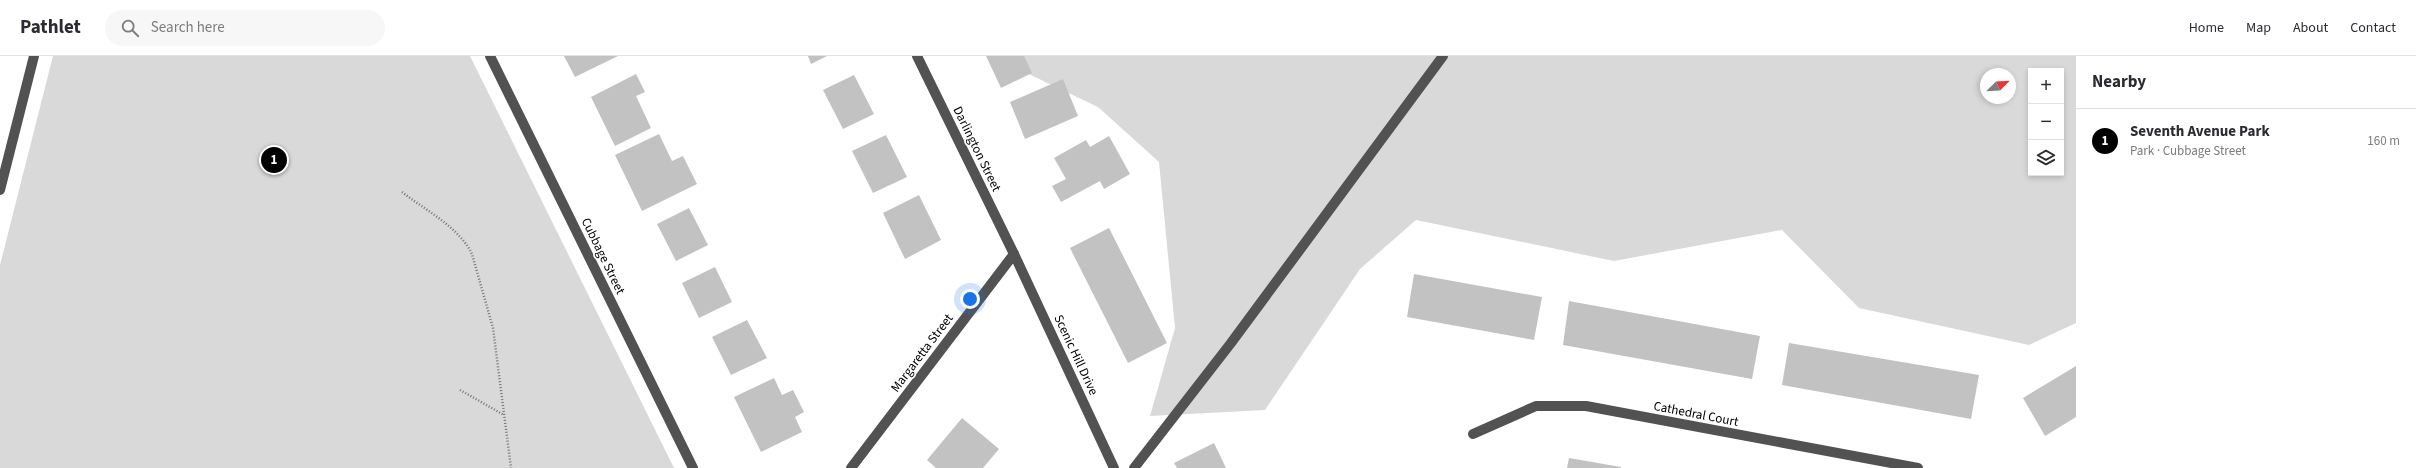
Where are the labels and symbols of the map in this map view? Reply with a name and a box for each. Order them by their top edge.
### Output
north arrow [1980,68,2016,104]
street label: Darlington Street [949,103,1006,195]
pin: 1 [261,145,287,175]
street label: Cubbage Street [577,215,630,298]
your location [960,289,980,309]
street label: Margaretta Street [887,310,958,396]
street label: Scenic Hill Drive [1049,312,1103,398]
street label: Cathedral Court [1652,397,1741,431]

